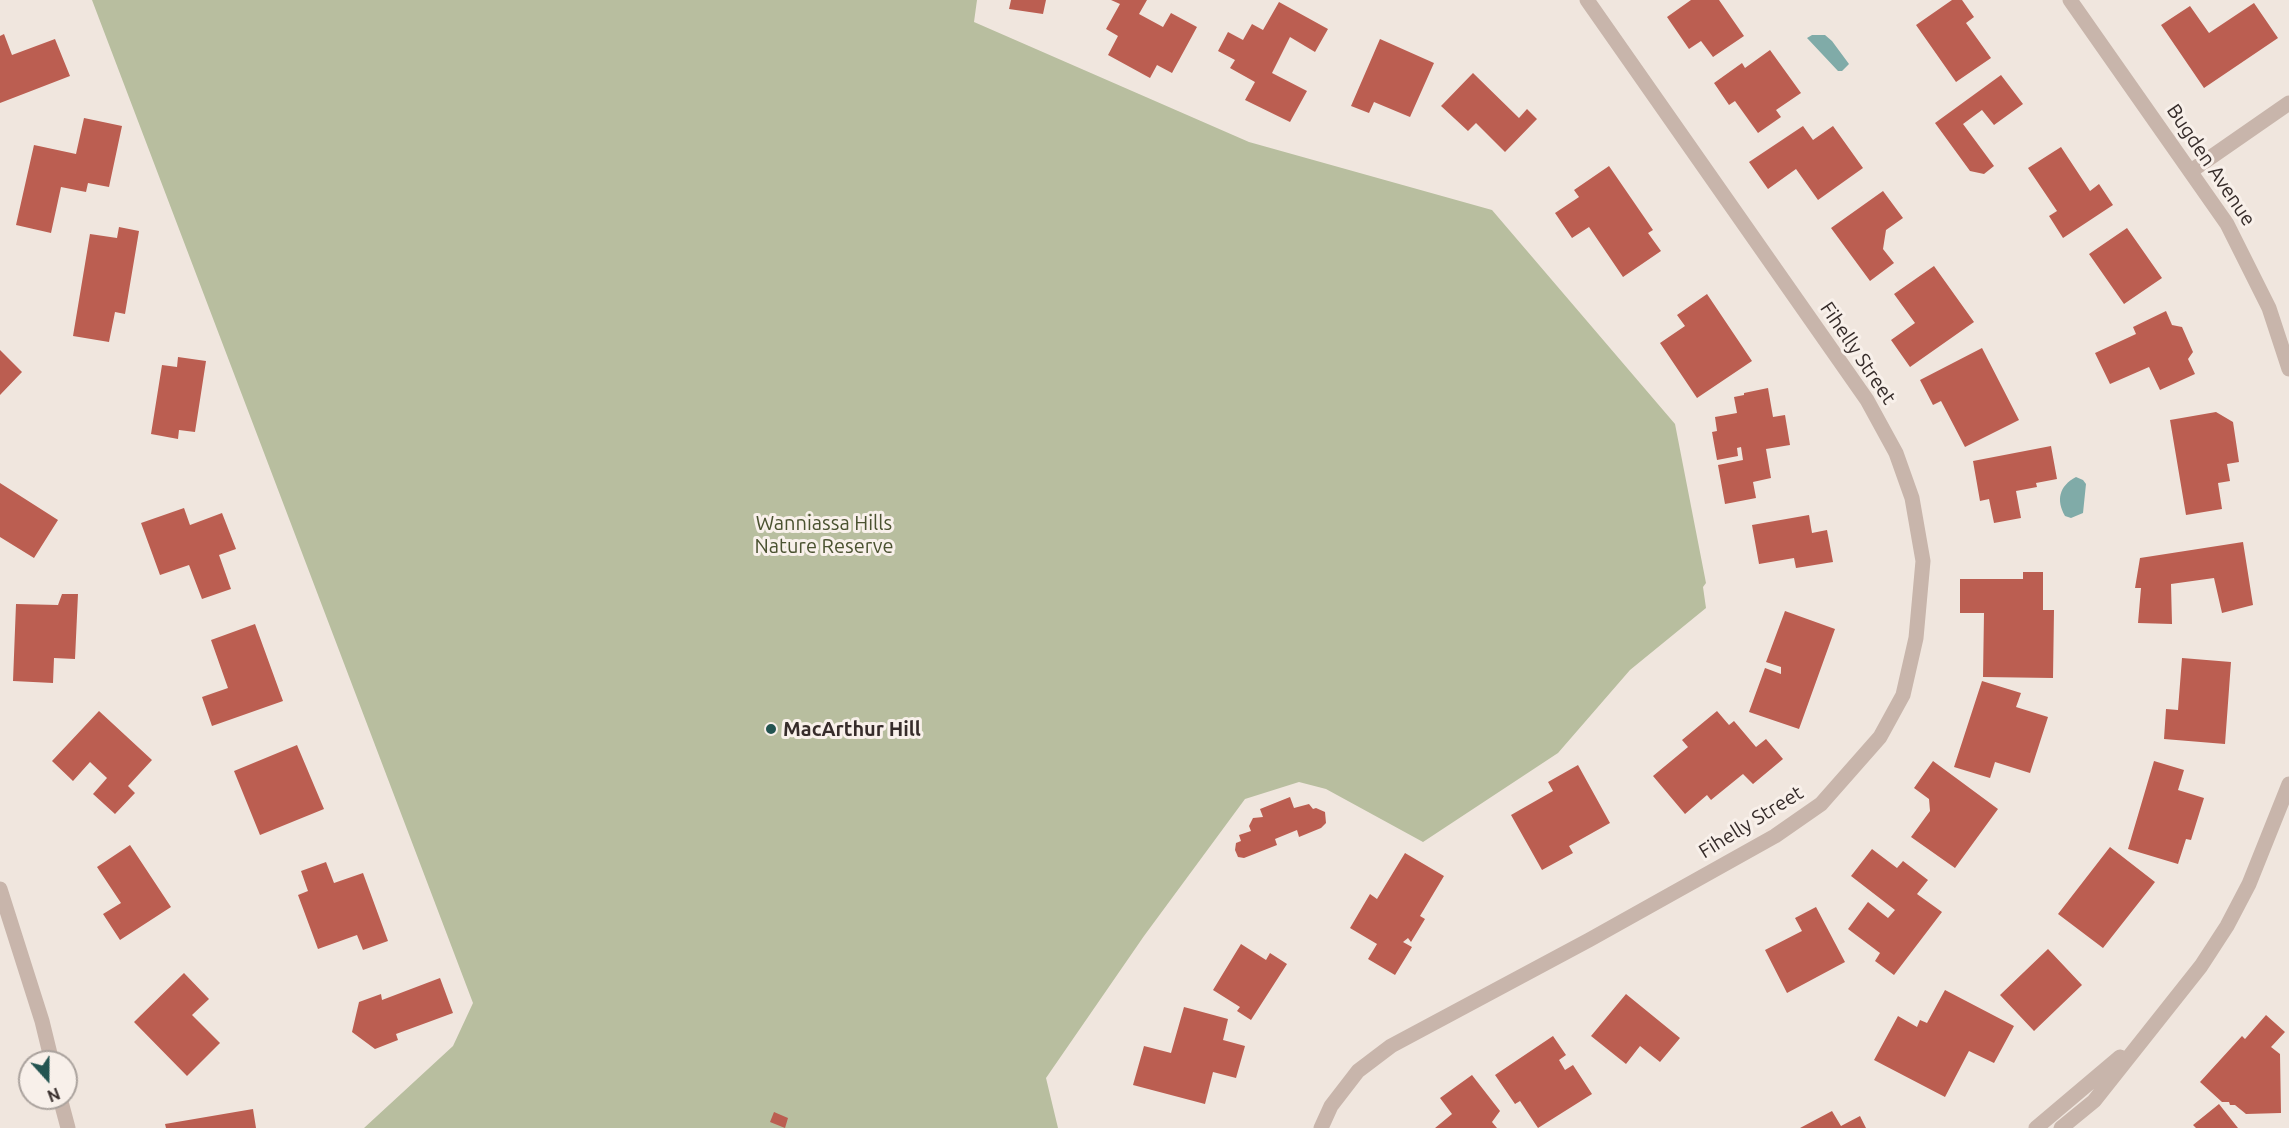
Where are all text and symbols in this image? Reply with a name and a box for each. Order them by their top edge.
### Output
street label: Bugden Avenue [2161,100,2261,230]
street label: Fihelly Street [1815,297,1901,409]
park label: Wanniassa Hills Nature Reserve [755,511,893,558]
place label: MacArthur Hill [783,717,921,741]
marker: MacArthur Hill [764,722,778,736]
street label: Fihelly Street [1694,780,1808,864]
north arrow [18,1050,78,1110]
text: N [45,1084,63,1105]

